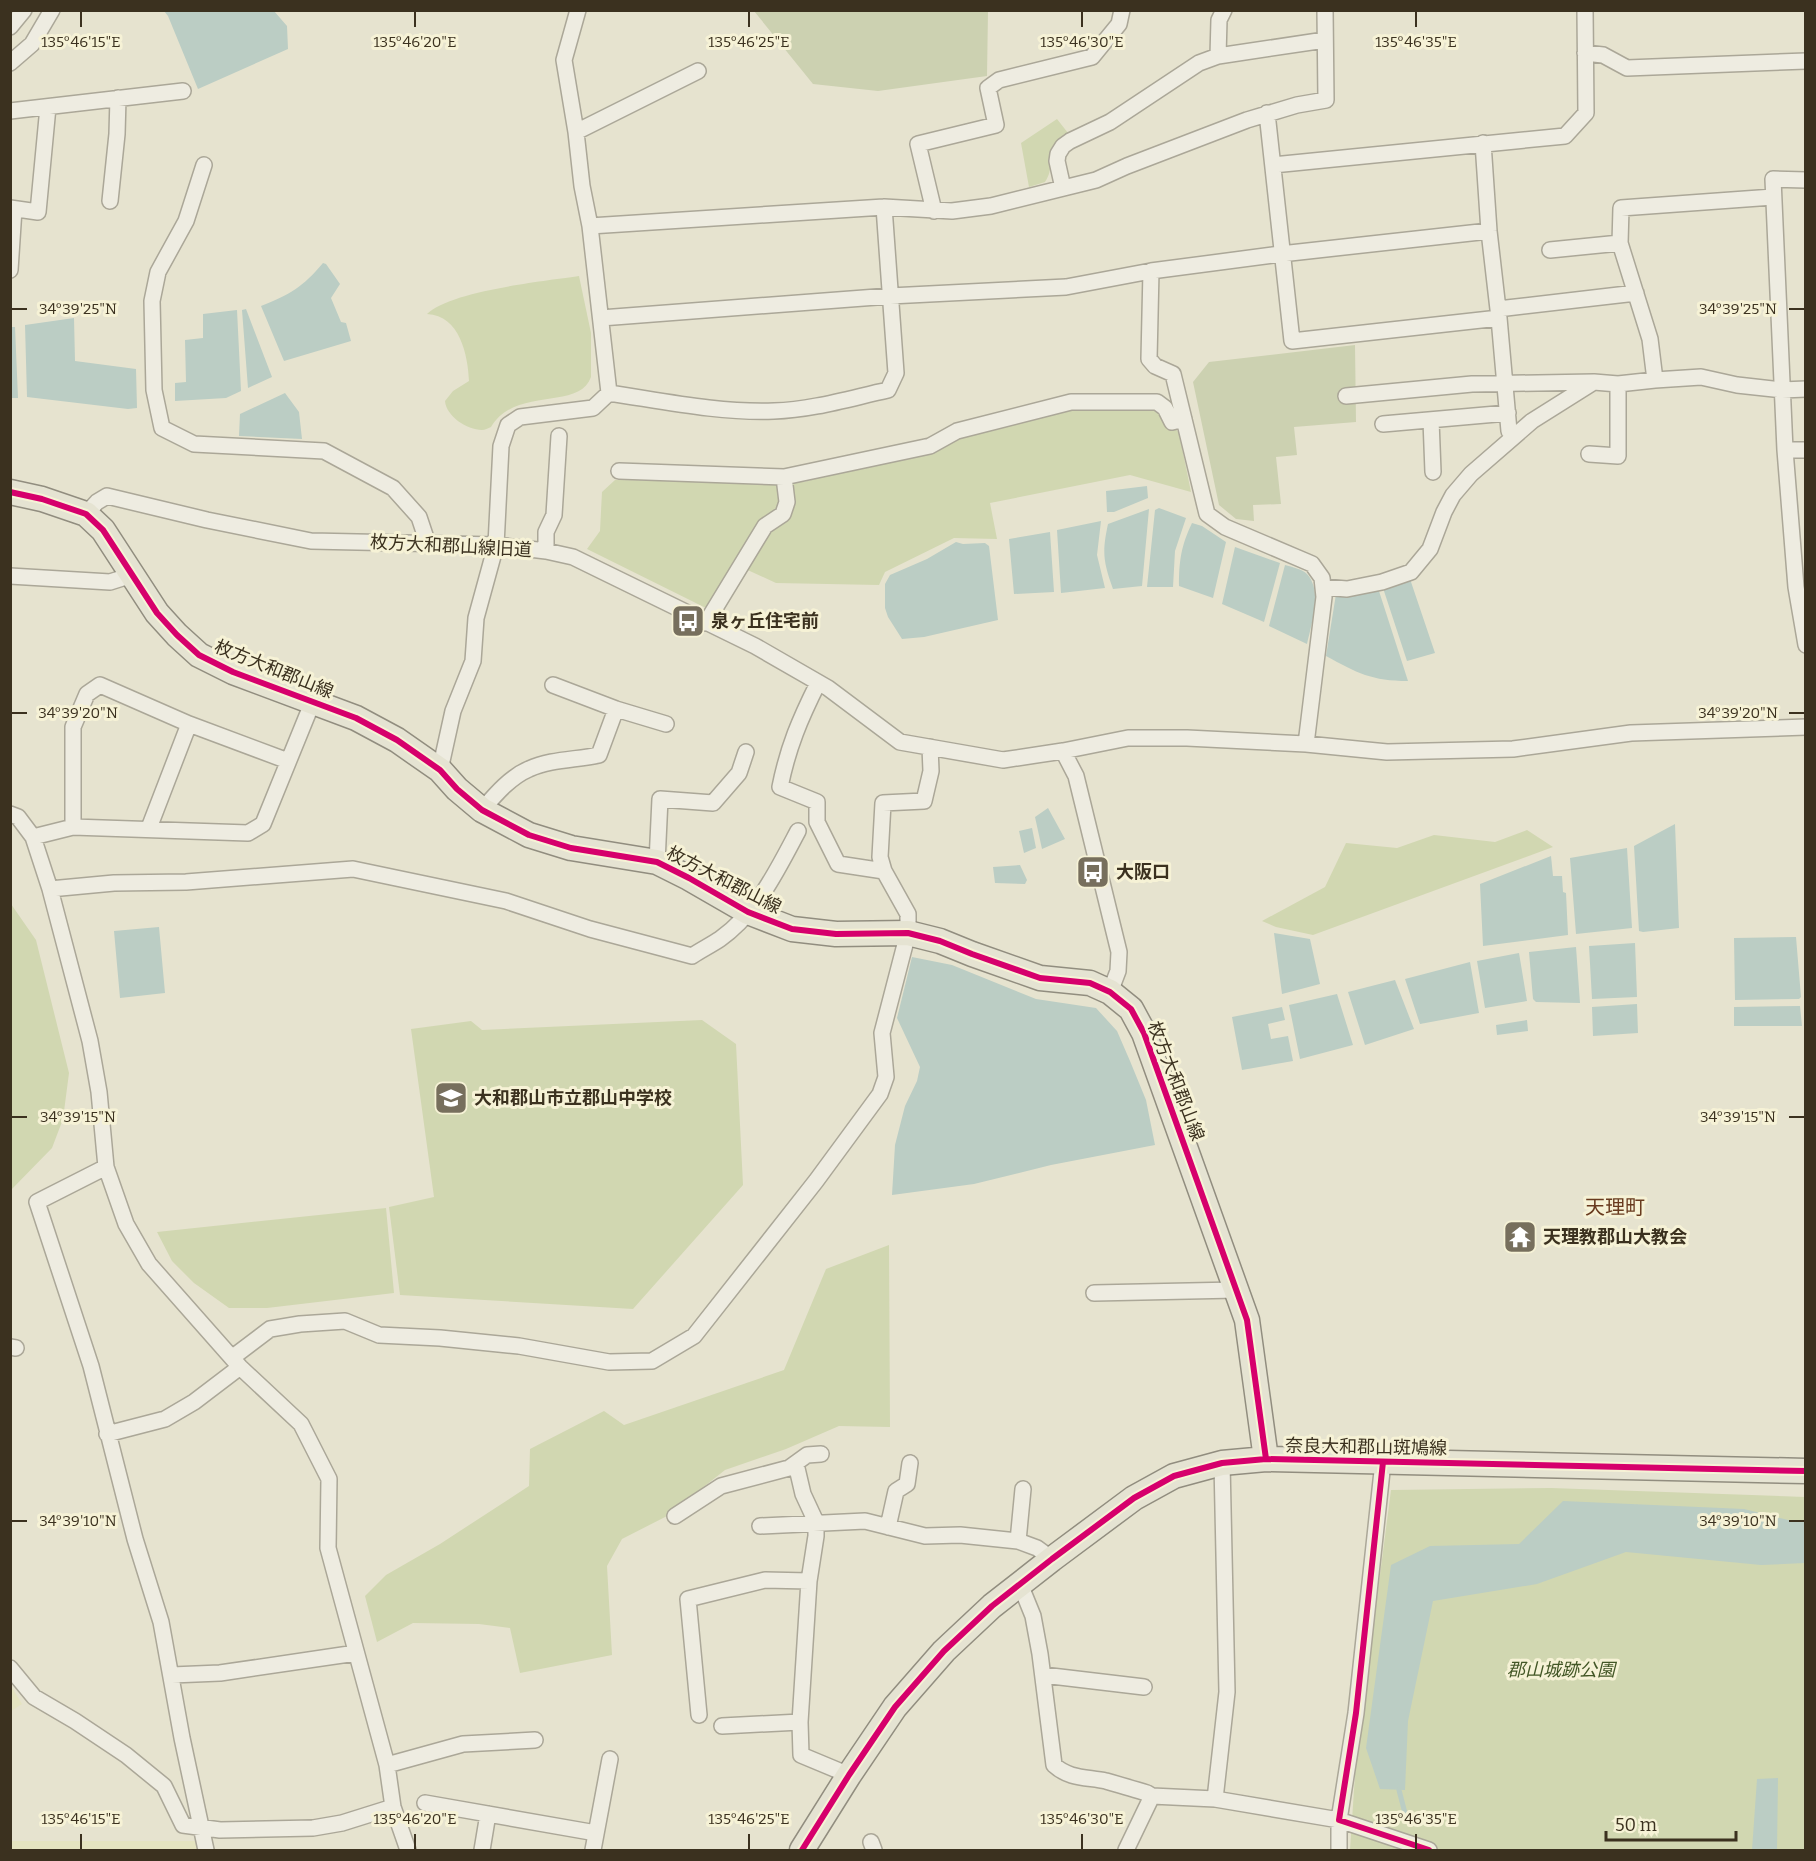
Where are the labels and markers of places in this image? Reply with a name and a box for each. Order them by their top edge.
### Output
bus stop icon: 泉ヶ丘住宅前 [670,603,706,639]
place label: 泉ヶ丘住宅前 [711,610,819,632]
bus stop icon: 大阪口 [1075,854,1111,890]
place label: 大阪口 [1116,861,1170,883]
school or university icon: 大和郡山市立郡山中学校 [433,1080,469,1116]
place label: 大和郡山市立郡山中学校 [474,1087,672,1109]
temple icon: 天理教郡山大教会 [1502,1219,1538,1255]
place label: 天理教郡山大教会 [1543,1226,1687,1248]

